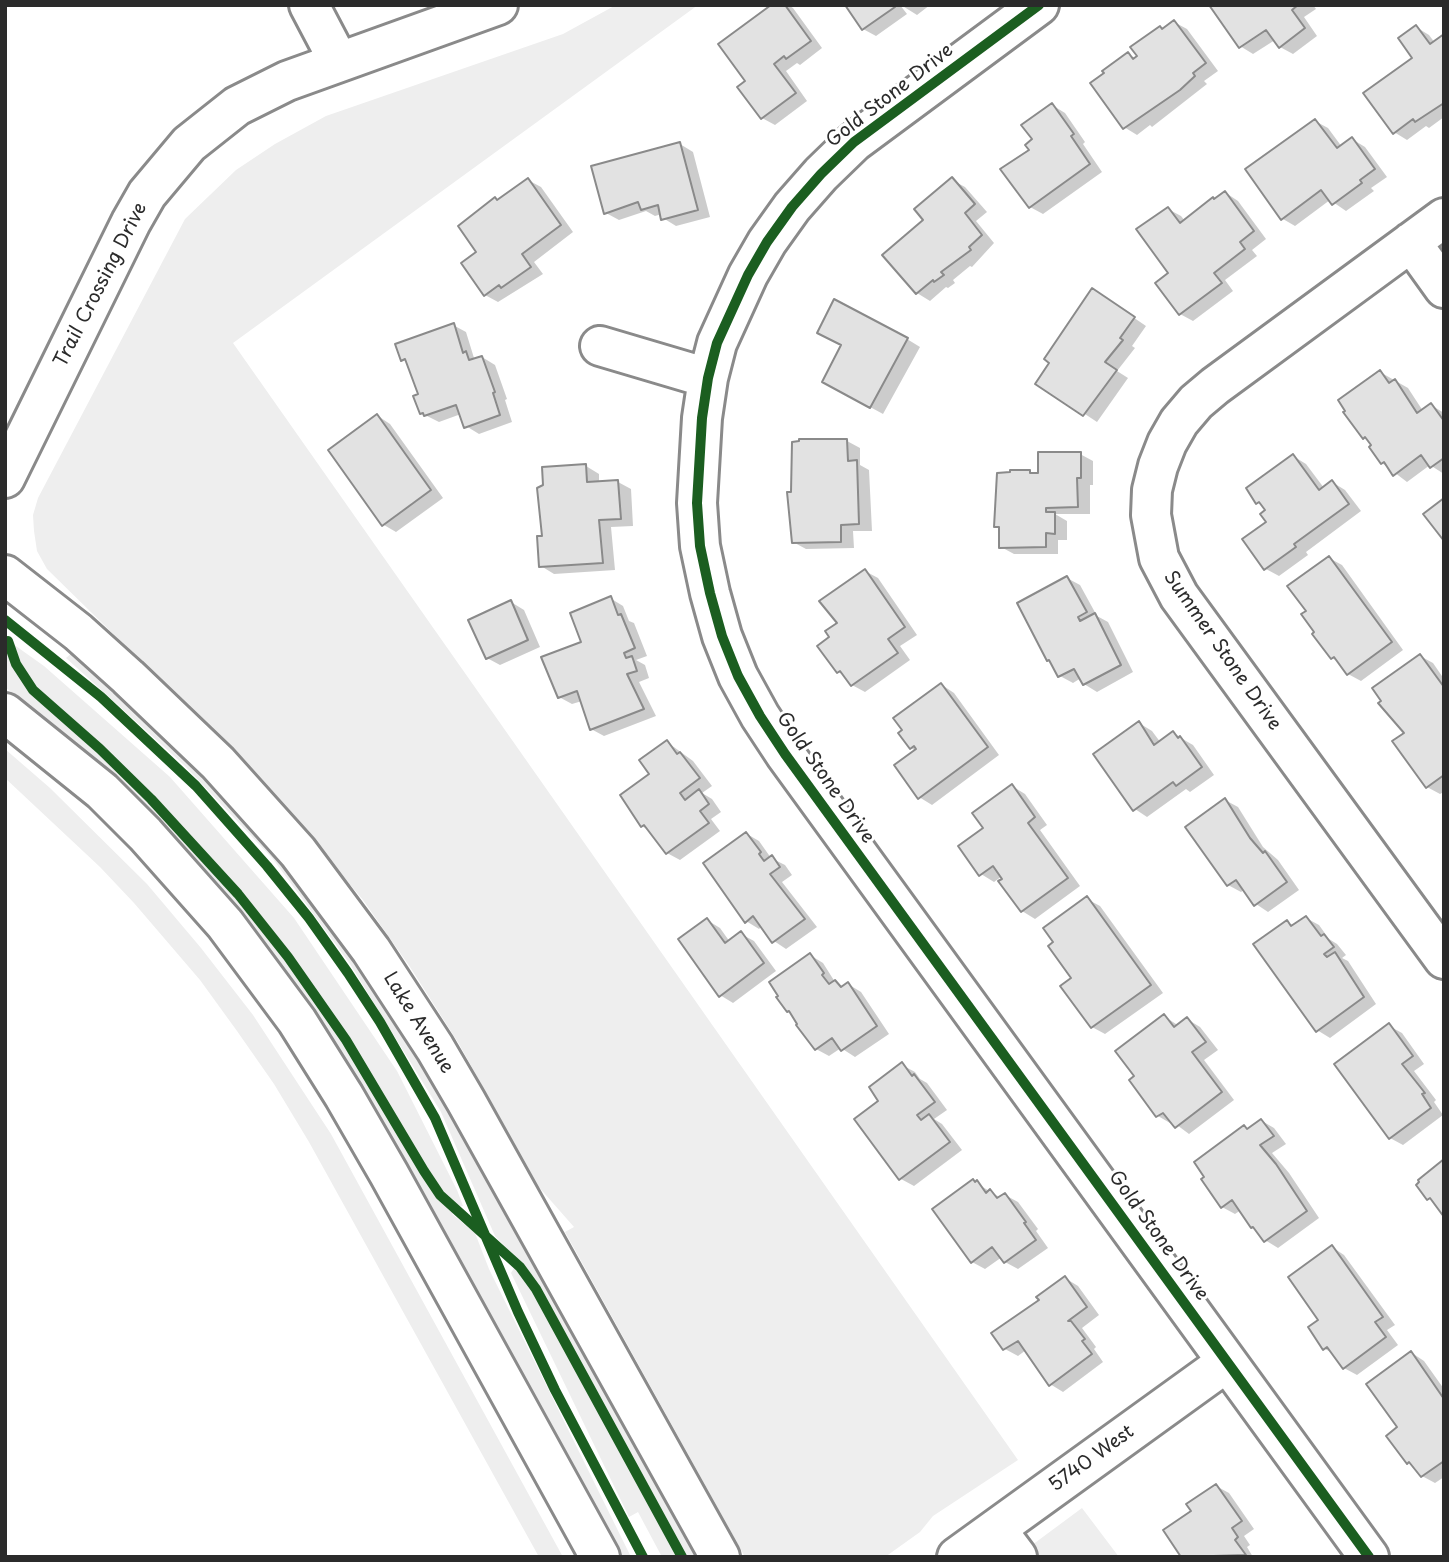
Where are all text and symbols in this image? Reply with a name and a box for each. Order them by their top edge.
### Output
street label: Gold Stone Drive [822,39,958,153]
street label: Trail Crossing Drive [50,199,152,371]
street label: Summer Stone Drive [1158,567,1286,735]
street label: Gold Stone Drive [771,708,879,848]
street label: Lake Avenue [378,968,458,1078]
street label: Gold Stone Drive [1103,1167,1213,1305]
street label: 5740 West [1045,1421,1139,1497]

